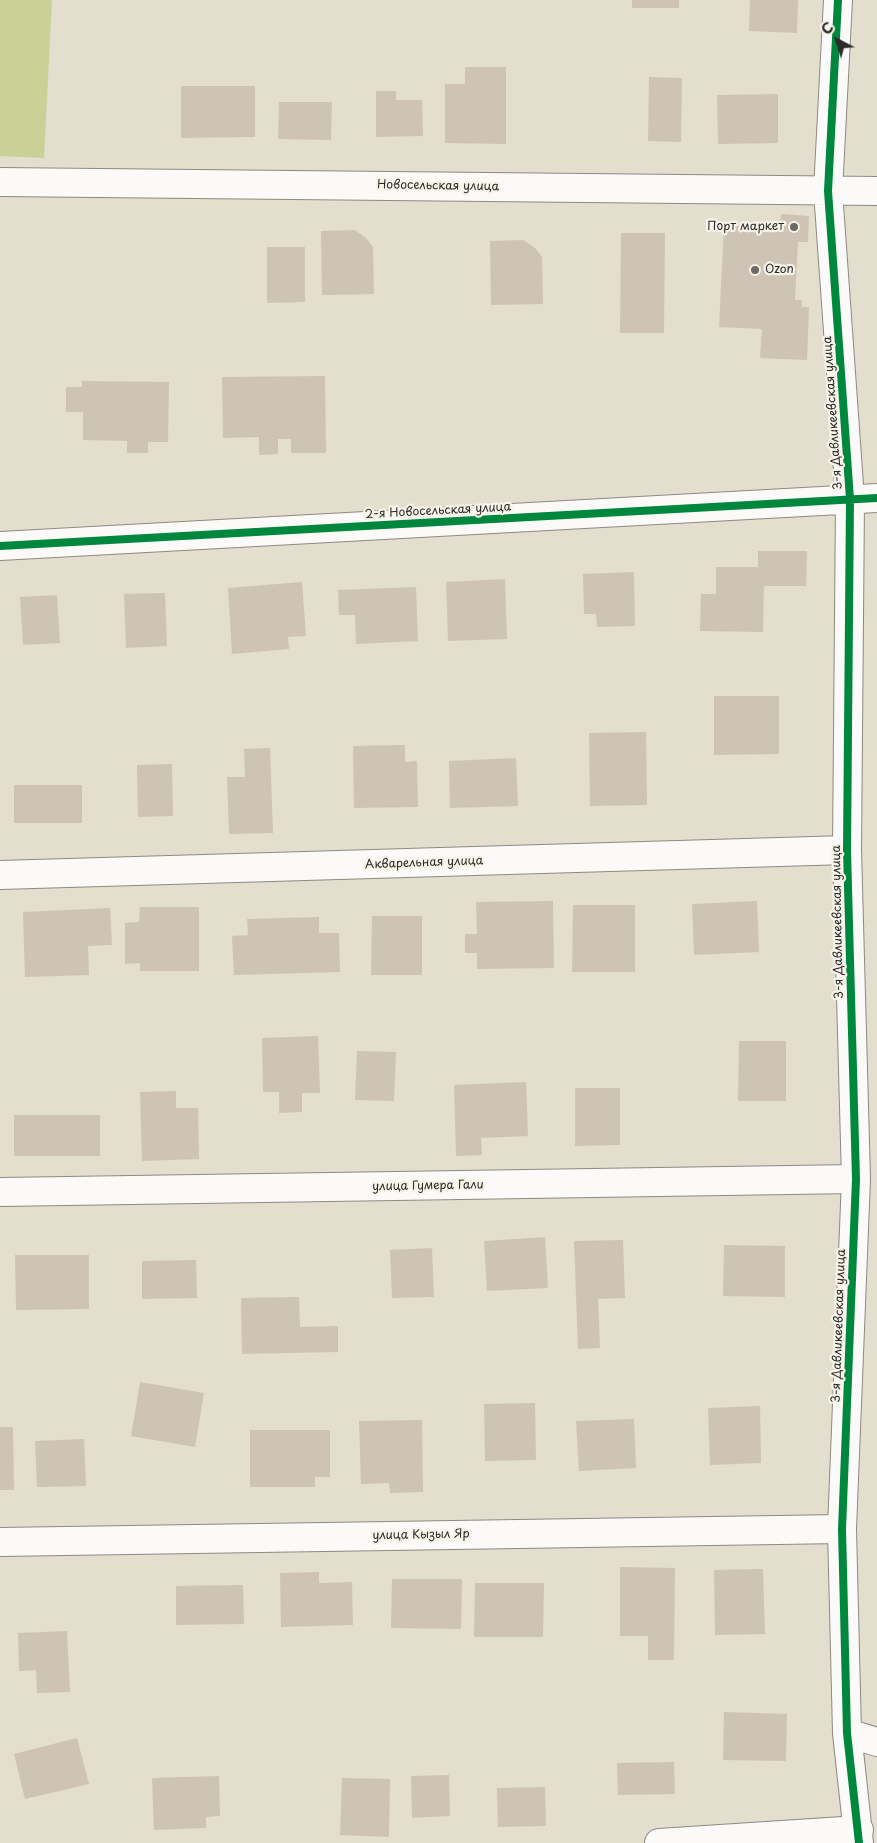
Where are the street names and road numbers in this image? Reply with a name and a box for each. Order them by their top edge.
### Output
street label: Новосельская улица [377,178,499,194]
street label: 3-я Давликеевская улица [820,336,846,490]
street label: 2-я Новосельская улица [364,500,512,522]
street label: 3-я Давликеевская улица [829,845,847,999]
street label: Акварельная улица [365,854,483,872]
street label: улица Гумера Гали [372,1178,484,1194]
street label: 3-я Давликеевская улица [829,1249,849,1403]
street label: улица Кызыл Яр [372,1527,470,1543]

